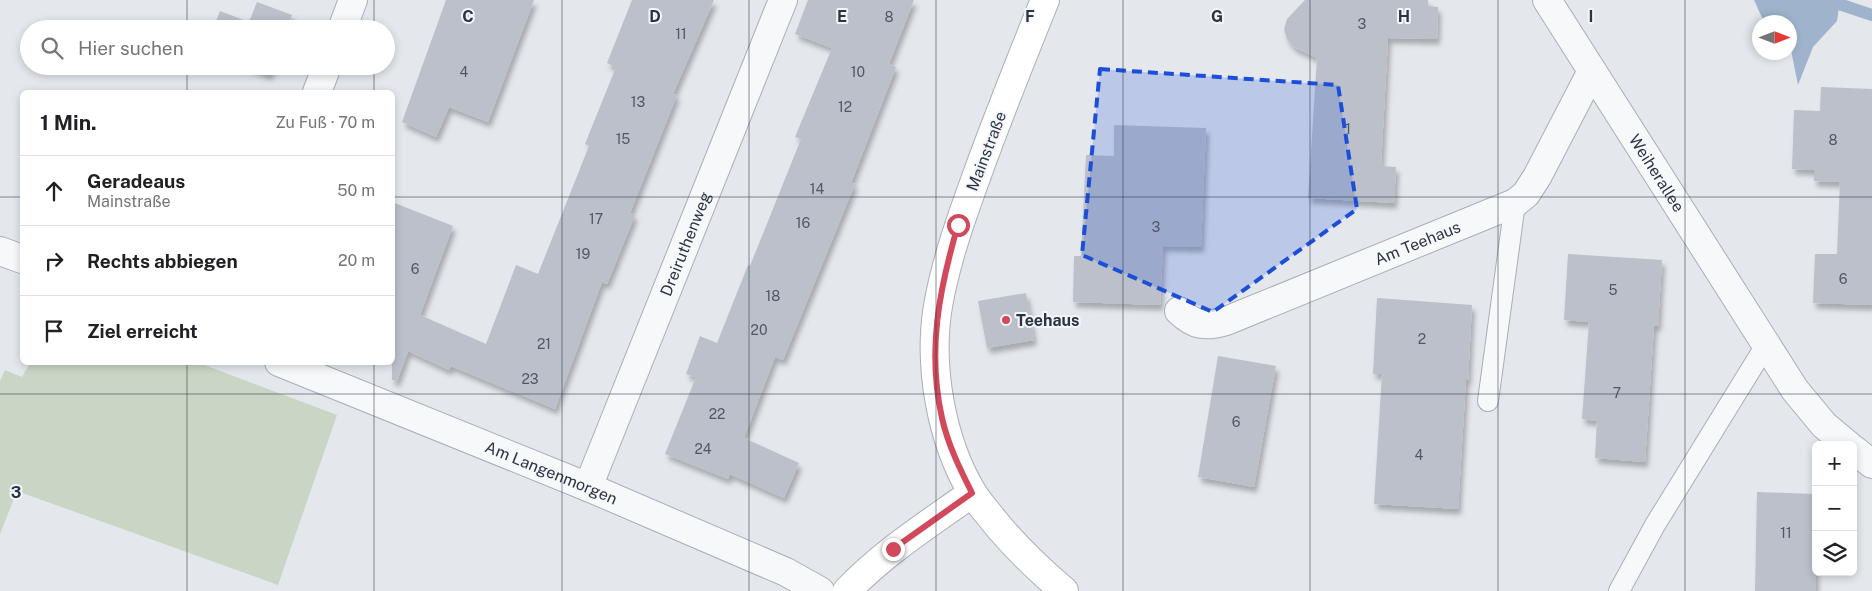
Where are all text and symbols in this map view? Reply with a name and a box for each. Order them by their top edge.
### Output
text: C [462,7,474,26]
text: D [649,7,661,26]
text: E [837,7,847,26]
text: F [1025,7,1035,26]
text: G [1211,7,1223,26]
text: H [1398,7,1410,26]
text: I [1589,7,1593,26]
house number: 8 [884,9,894,25]
north arrow [1752,15,1797,60]
house number: 3 [1358,16,1367,32]
search box [20,20,395,75]
house number: 11 [675,26,687,42]
icon: search [38,34,66,62]
text: Hier suchen [78,37,184,59]
house number: 4 [460,64,469,80]
house number: 10 [851,64,865,80]
house number: 13 [631,94,645,110]
house number: 12 [838,99,852,115]
street label: Mainstraße [963,109,1010,194]
text: 1 Min. [40,110,97,135]
text: Zu Fuß · 70 m [275,113,375,132]
house number: 1 [1345,121,1351,137]
house number: 15 [616,131,630,147]
street label: Weiherallee [1625,131,1688,216]
house number: 8 [1828,132,1838,148]
text: Geradeaus [87,170,185,192]
icon: ahead [40,177,68,205]
text: 50 m [337,181,375,200]
house number: 14 [810,181,824,197]
street label: Dreiruthenweg [656,189,715,299]
text: Mainstraße [87,192,171,211]
house number: 17 [589,211,603,227]
route start [947,214,970,237]
house number: 16 [796,215,810,231]
street label: Am Teehaus [1372,217,1463,269]
house number: 3 [1152,219,1161,235]
house number: 19 [576,246,590,262]
icon: right [40,247,68,275]
text: Rechts abbiegen [87,250,238,272]
text: 20 m [338,251,375,270]
house number: 6 [411,261,420,277]
house number: 6 [1839,271,1848,287]
house number: 5 [1609,282,1618,298]
house number: 18 [766,288,780,304]
place label: Teehaus [1016,311,1080,330]
marker: Teehaus [1000,314,1012,326]
icon: arrive [40,317,68,345]
text: Ziel erreicht [87,320,198,342]
house number: 20 [751,322,767,338]
house number: 2 [1418,331,1426,347]
house number: 21 [537,336,551,352]
house number: 23 [521,371,539,387]
house number: 7 [1613,385,1621,401]
house number: 22 [709,406,725,422]
house number: 6 [1232,414,1241,430]
street label: Am Langenmorgen [482,437,620,509]
house number: 24 [694,441,712,457]
map controls [1812,441,1857,576]
button: + [1812,441,1857,486]
house number: 4 [1415,447,1424,463]
text: 3 [11,483,21,502]
button: − [1812,486,1857,531]
house number: 11 [1780,525,1792,541]
button: layers [1812,531,1857,576]
route end [882,538,905,561]

